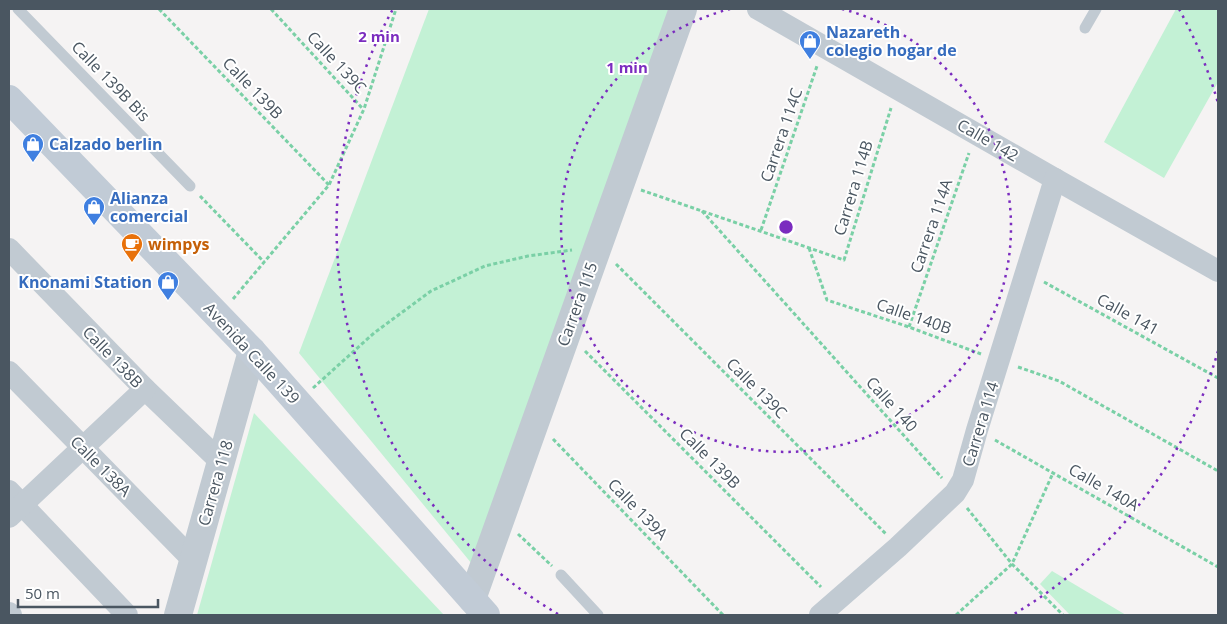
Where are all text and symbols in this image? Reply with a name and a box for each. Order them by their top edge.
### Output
place label: Nazareth colegio hogar de [826,21,957,61]
street label: Calle 139C [302,26,372,98]
text: 2 min [358,26,400,46]
shop icon: Nazareth colegio hogar de [798,29,822,60]
street label: Calle 139B Bis [67,36,155,126]
street label: Calle 139B [218,52,288,124]
text: 1 min [606,57,648,77]
street label: Carrera 114C [755,85,807,185]
street label: Calle 142 [953,114,1023,166]
shop icon: Calzado berlin [21,132,45,163]
place label: Calzado berlin [49,133,163,155]
street label: Carrera 114B [828,138,878,238]
street label: Carrera 114A [905,175,958,276]
place label: Alianza comercial [110,187,188,227]
shop icon: Alianza comercial [82,195,106,226]
centre of rings [777,218,795,236]
cafe icon: wimpys [120,232,144,263]
place label: wimpys [148,233,210,255]
street label: Carrera 115 [552,259,602,349]
shop icon: Knonami Station [156,270,180,301]
place label: Knonami Station [18,271,152,293]
street label: Calle 141 [1093,288,1163,340]
street label: Calle 140B [874,293,954,339]
street label: Avenida Calle 139 [199,297,305,409]
street label: Calle 138B [78,321,148,393]
street label: Calle 139C [722,353,792,423]
street label: Calle 140 [861,372,923,436]
street label: Carrera 114 [957,379,1003,469]
street label: Calle 139B [675,423,745,493]
street label: Calle 138A [66,431,137,502]
street label: Carrera 118 [192,438,238,528]
street label: Calle 140A [1065,458,1144,516]
street label: Calle 139A [603,473,674,545]
scale bar [18,576,158,608]
text: 50 m [25,583,60,603]

